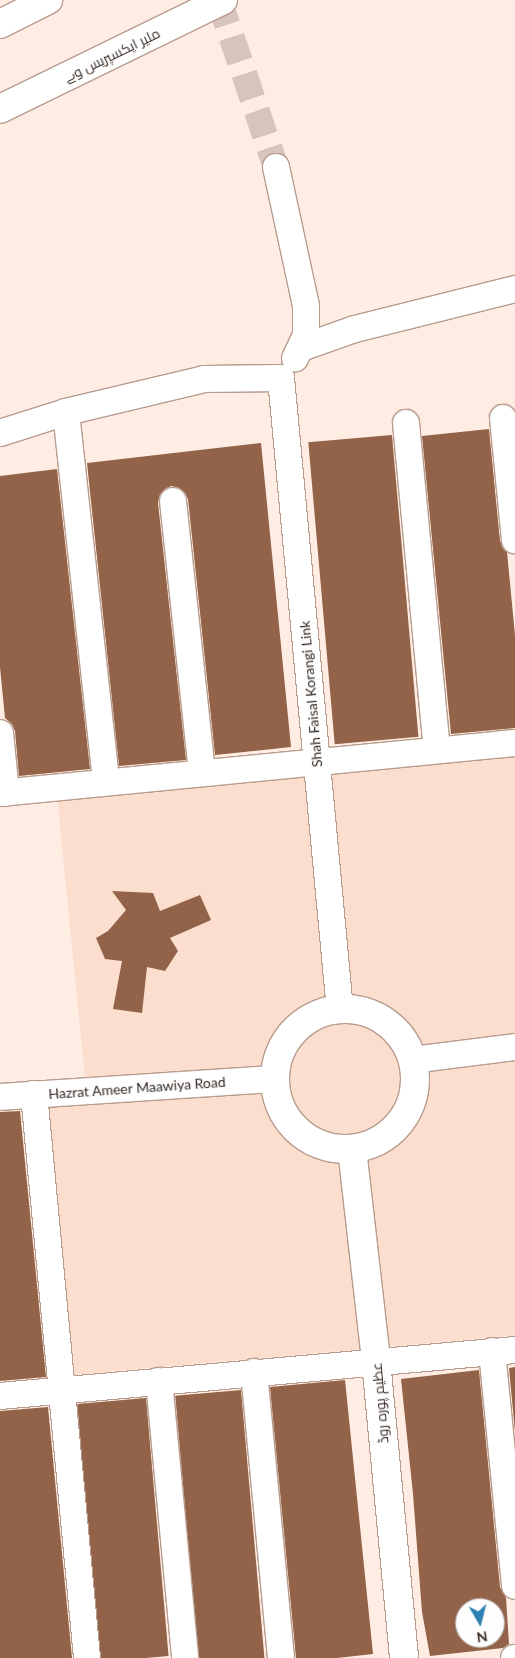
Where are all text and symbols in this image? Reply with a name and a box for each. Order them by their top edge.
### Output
street label: ملیر ایکسپریس وے [61,24,163,86]
street label: Shah Faisal Korangi Link [296,620,326,768]
street label: Hazrat Ameer Maawiya Road [47,1073,227,1103]
street label: عظیم پورہ روڈ [368,1362,392,1444]
north arrow [455,1598,505,1648]
text: N [475,1628,489,1647]

